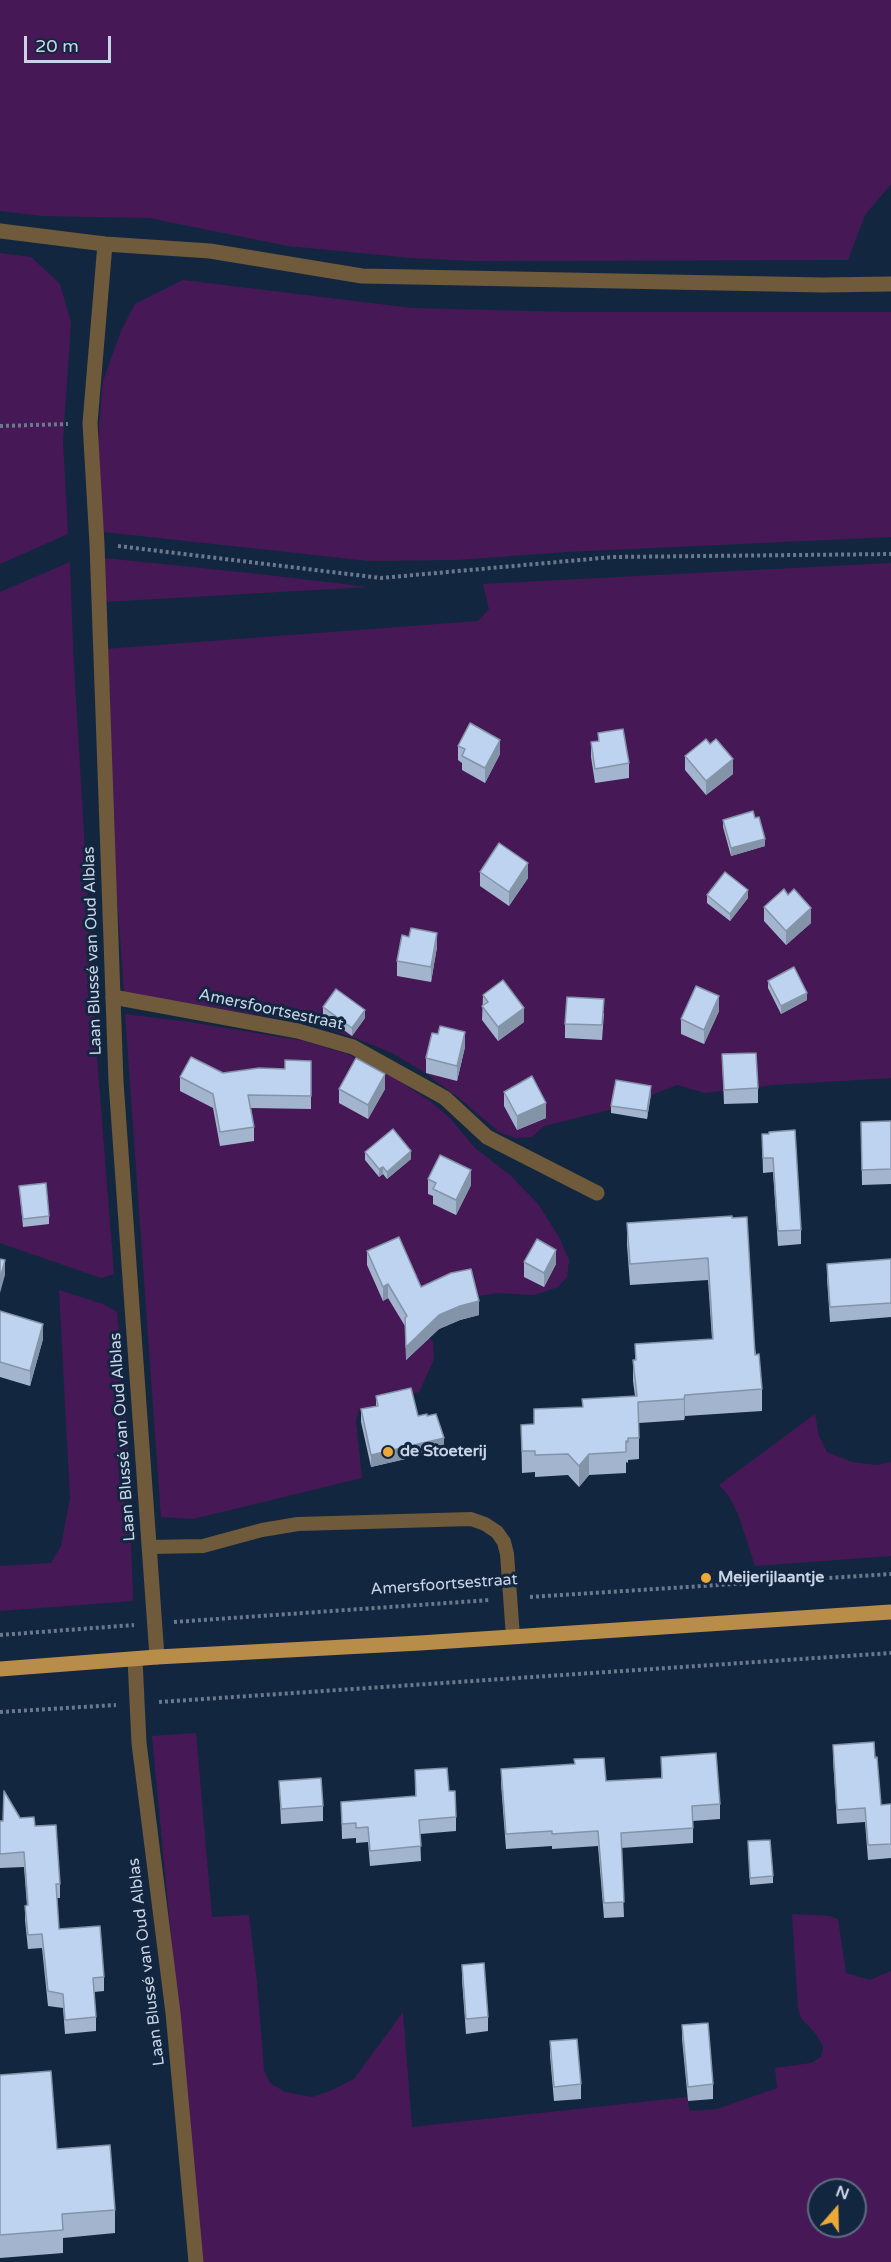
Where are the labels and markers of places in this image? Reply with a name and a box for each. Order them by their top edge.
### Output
place label: de Stoeterij [400,1442,487,1462]
marker: de Stoeterij [381,1445,395,1459]
place label: Meijerijlaantje [718,1568,824,1588]
marker: Meijerijlaantje [699,1571,713,1585]

